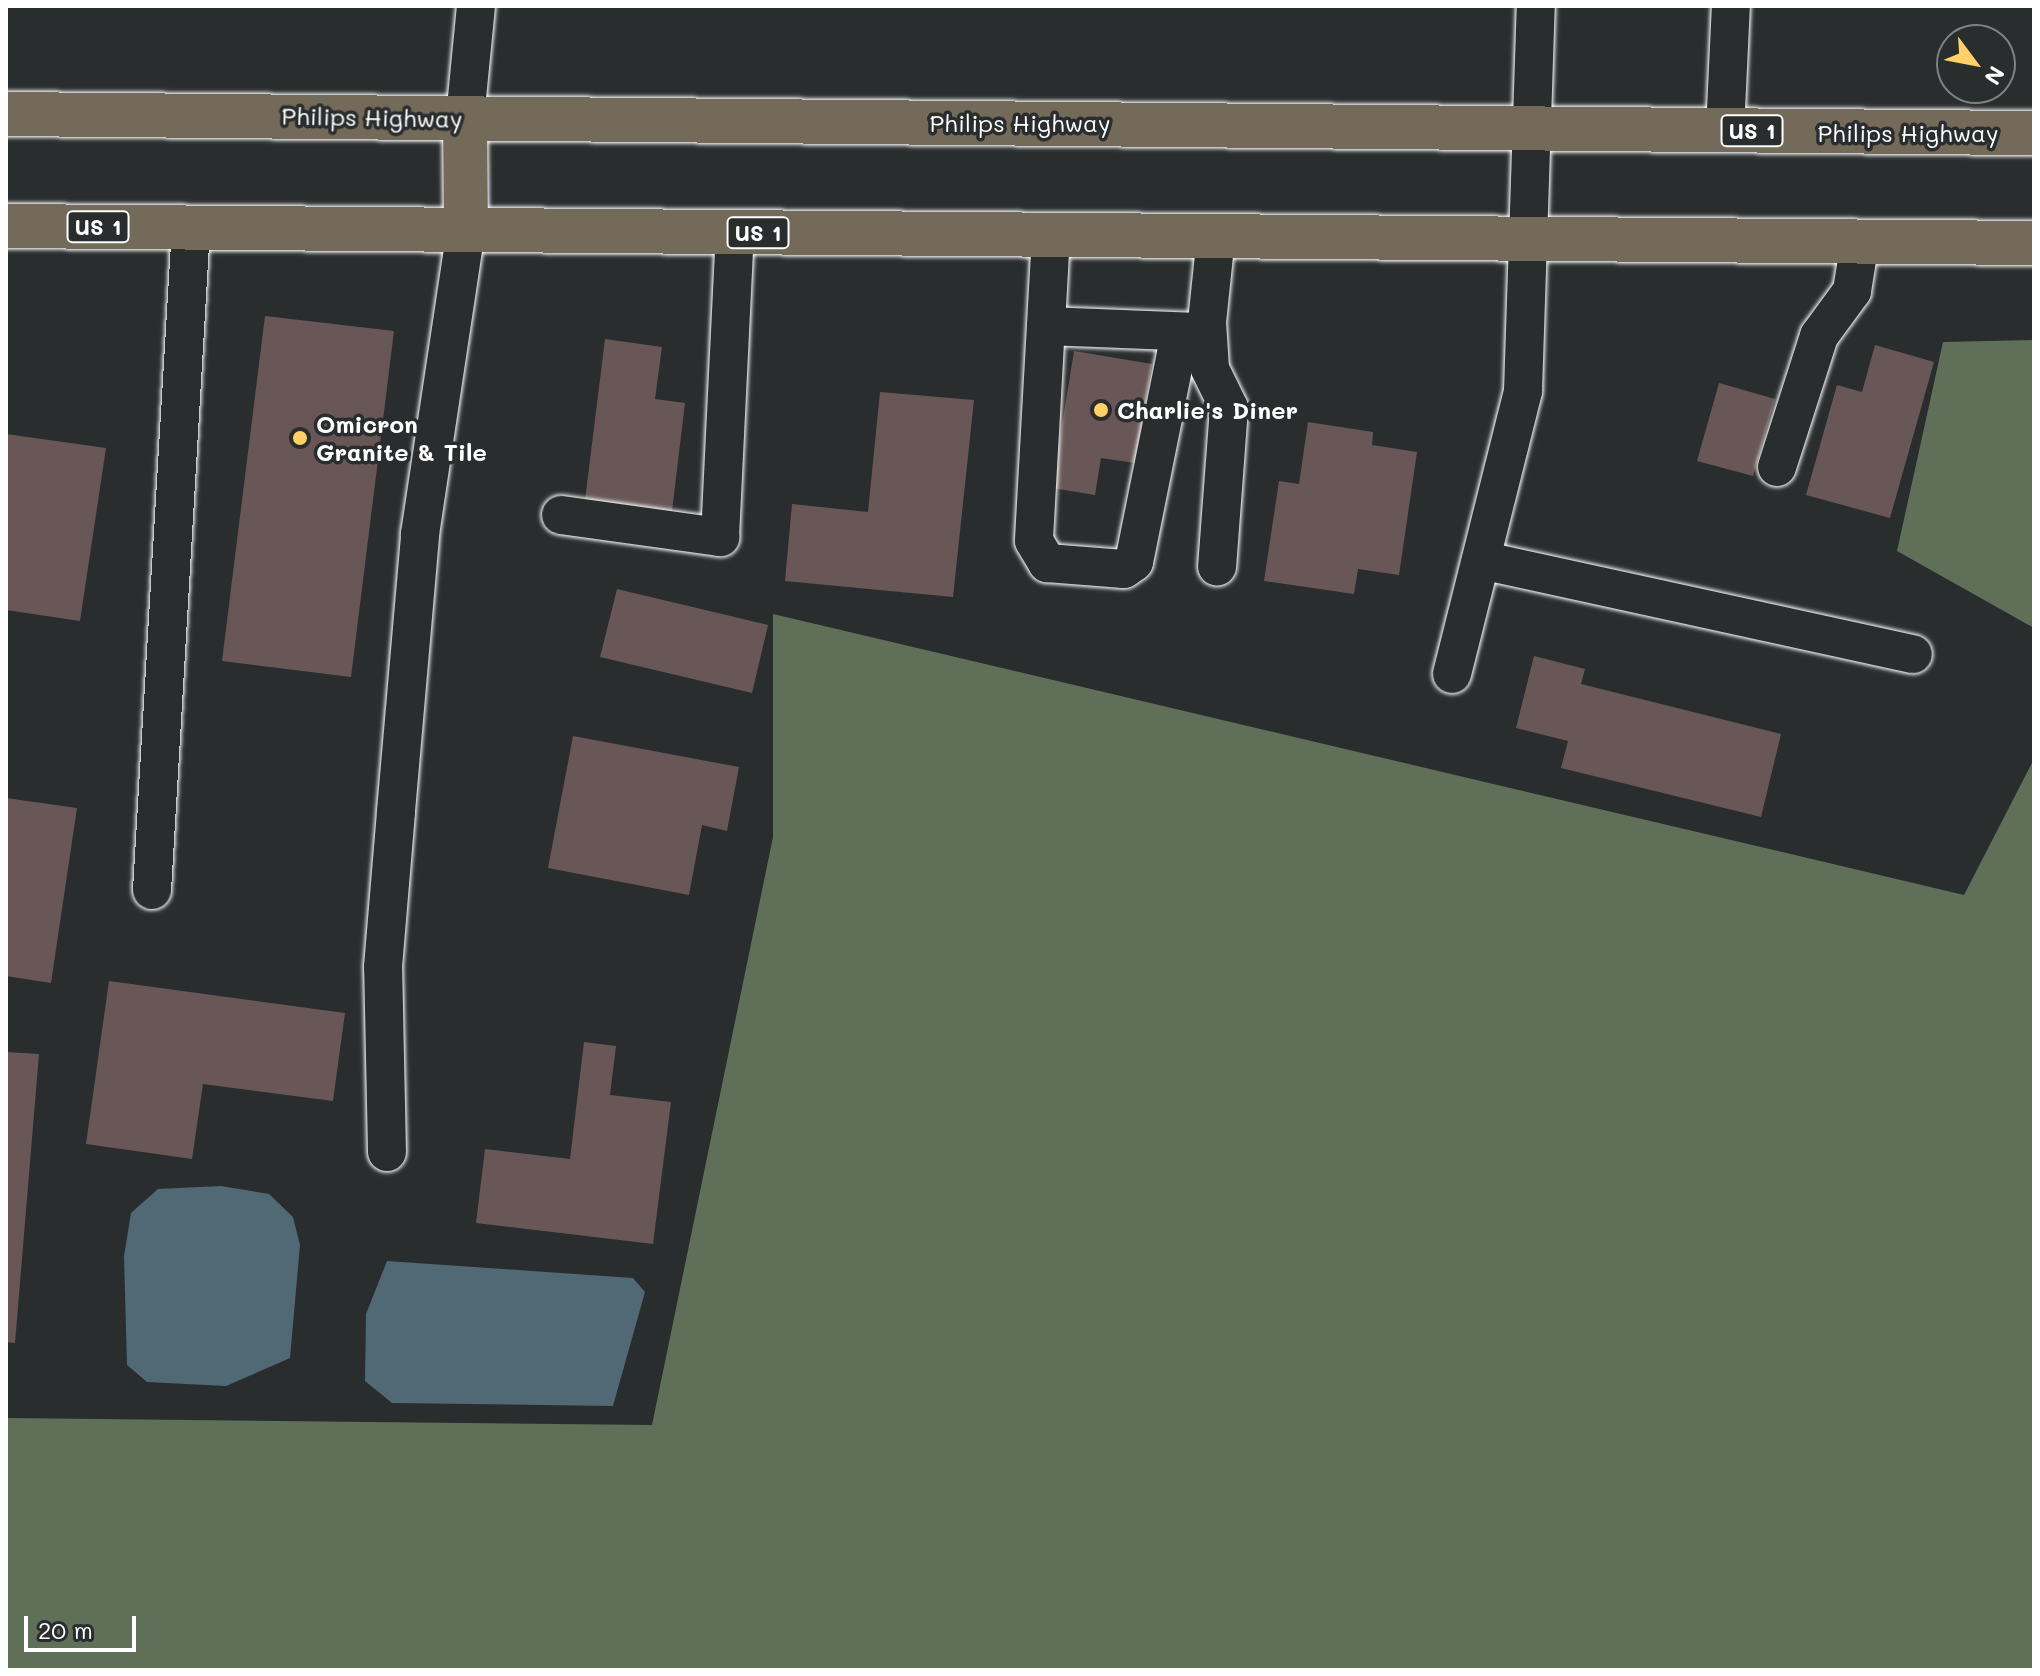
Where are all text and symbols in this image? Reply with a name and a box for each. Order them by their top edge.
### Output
north arrow [1936,24,2016,104]
text: N [1978,61,2012,91]
street label: Philips Highway [281,101,463,133]
street label: Philips Highway [929,109,1111,137]
road number: US 1 [1720,113,1784,149]
street label: Philips Highway [1817,119,1999,147]
road number: US 1 [66,209,130,245]
road number: US 1 [726,215,790,251]
place label: Charlie's Diner [1117,396,1298,424]
marker: Charlie's Diner [1092,401,1110,419]
place label: Omicron Granite & Tile [316,410,487,466]
marker: Omicron Granite & Tile [291,429,309,447]
scale bar [28,1600,140,1650]
text: 20 m [38,1614,93,1645]

